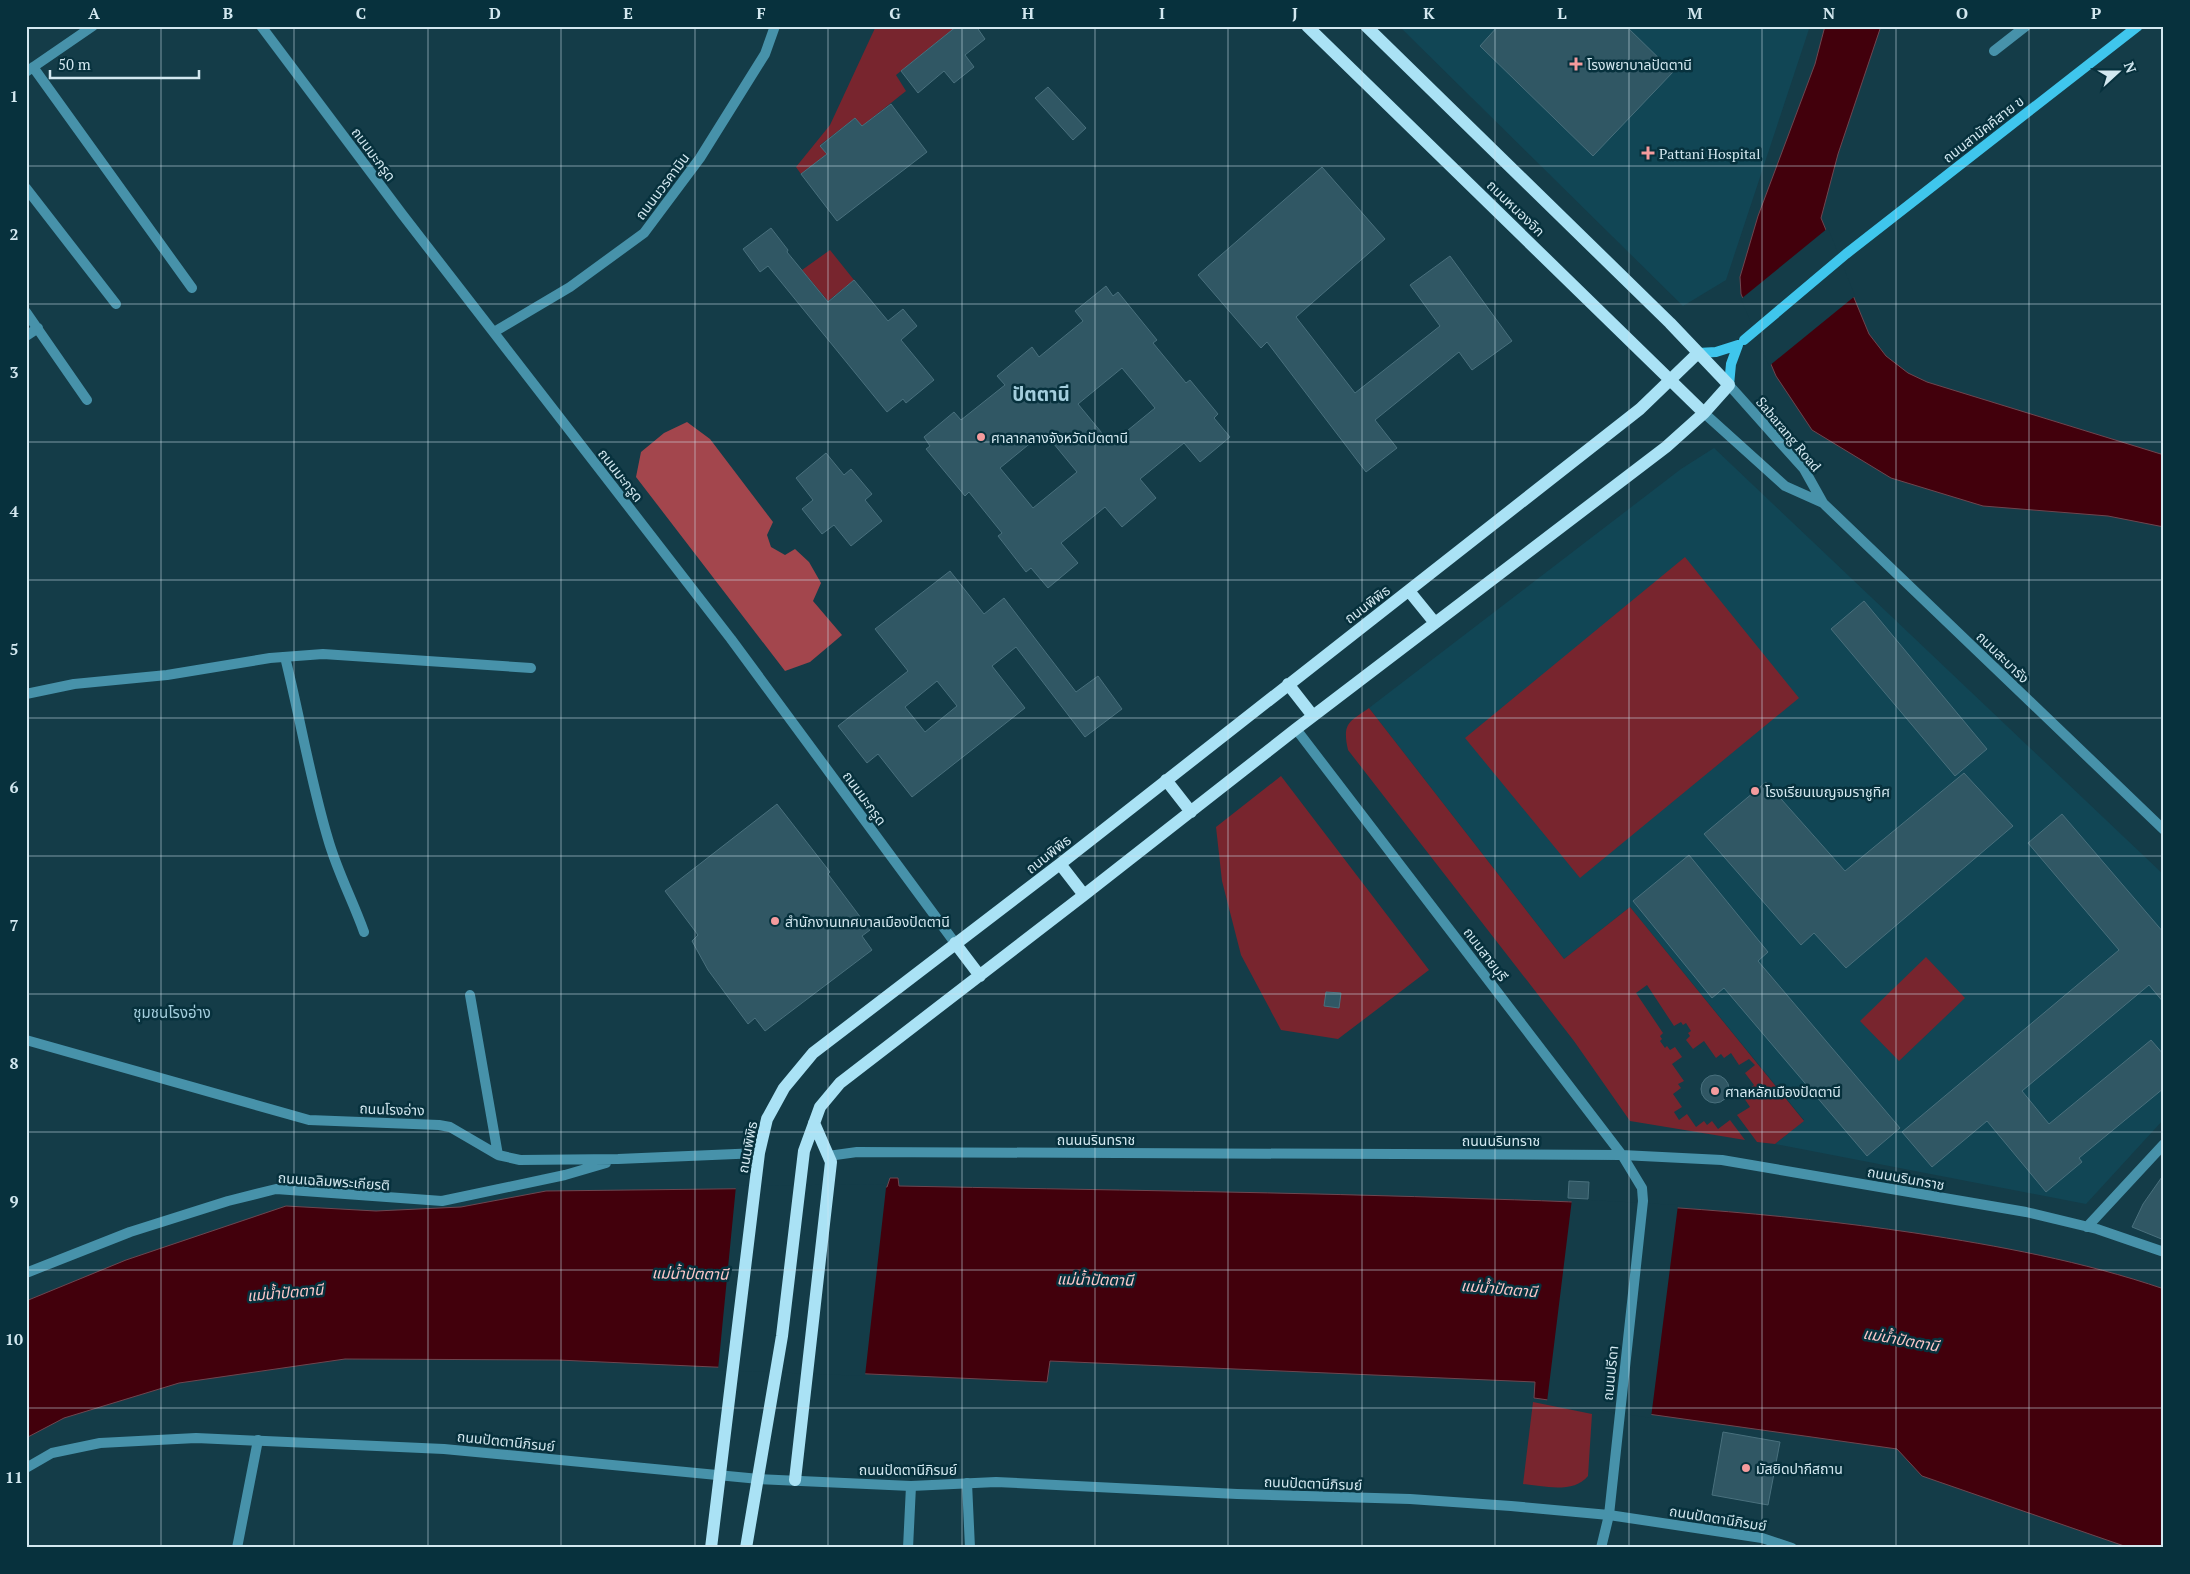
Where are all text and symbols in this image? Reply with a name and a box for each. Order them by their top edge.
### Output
text: A [88,2,100,24]
text: B [223,2,233,24]
text: C [356,2,366,24]
text: D [489,2,501,24]
text: E [623,2,633,24]
text: F [756,2,766,24]
text: G [889,2,901,24]
text: H [1022,2,1034,24]
text: I [1159,2,1165,24]
text: J [1292,2,1298,24]
text: K [1423,2,1435,24]
text: L [1557,2,1567,24]
text: M [1688,2,1703,24]
text: N [1823,2,1835,24]
text: O [1956,2,1968,24]
text: P [2091,2,2101,24]
scale bar [50,48,199,80]
north arrow [2092,48,2142,98]
text: 50 m [58,54,91,74]
place label: โรงพยาบาลปัตตานี [1587,55,1692,74]
marker: โรงพยาบาลปัตตานี [1569,57,1583,71]
text: N [2120,59,2142,76]
text: 1 [9,85,19,107]
street label: ถนนสามัคคีสาย ข [1938,91,2028,167]
street label: ถนนมะกรูด [348,123,400,185]
place label: Pattani Hospital [1659,144,1760,163]
marker: Pattani Hospital [1641,146,1655,160]
street label: ถนนนวรคามิน [631,149,693,223]
street label: ถนนหนองจิก [1483,176,1549,240]
text: 2 [9,223,19,245]
text: 3 [9,361,19,383]
district label: ปัตตานี [1012,381,1070,406]
street label: Sabarang Road [1752,393,1826,476]
place label: ศาลากลางจังหวัดปัตตานี [991,428,1128,447]
marker: ศาลากลางจังหวัดปัตตานี [975,431,987,443]
street label: ถนนมะกรูด [594,444,648,506]
text: 4 [9,500,19,522]
street label: ถนนพิพิธ [1340,581,1394,627]
street label: ถนนสะบารัง [1972,627,2034,687]
text: 5 [9,638,19,660]
street label: ถนนมะกรูด [839,767,891,829]
text: 6 [9,776,19,798]
place label: โรงเรียนเบญจมราชูทิศ [1765,782,1890,801]
marker: โรงเรียนเบญจมราชูทิศ [1749,785,1761,797]
street label: ถนนพิพิธ [1021,830,1075,878]
place label: สำนักงานเทศบาลเมืองปัตตานี [785,912,950,931]
text: 7 [9,914,19,936]
marker: สำนักงานเทศบาลเมืองปัตตานี [769,915,781,927]
street label: ถนนสายบุรี [1459,923,1513,985]
district label: ชุมชนโรงอ่าง [133,1002,211,1022]
text: 8 [9,1052,19,1074]
place label: ศาลหลักเมืองปัตตานี [1725,1082,1841,1101]
marker: ศาลหลักเมืองปัตตานี [1709,1085,1721,1097]
street label: ถนนโรงอ่าง [359,1098,425,1120]
street label: ถนนพิพิธ [733,1119,761,1175]
street label: ถนนนรินทราช [1057,1130,1135,1149]
street label: ถนนนรินทราช [1462,1131,1540,1150]
street label: ถนนนรินทราช [1866,1162,1946,1194]
street label: ถนนเฉลิมพระเกียรติ [277,1168,391,1194]
text: 9 [9,1190,19,1212]
water label: แม่น้ำปัตตานี [652,1262,730,1284]
water label: แม่น้ำปัตตานี [1057,1268,1135,1290]
water label: แม่น้ำปัตตานี [1460,1275,1540,1301]
water label: แม่น้ำปัตตานี [246,1279,326,1305]
water label: แม่น้ำปัตตานี [1862,1323,1942,1356]
text: 10 [5,1328,23,1350]
street label: ถนนปรีดา [1598,1345,1622,1401]
street label: ถนนปัตตานีภิรมย์ [456,1426,556,1456]
place label: มัสยิดปากีสถาน [1756,1459,1843,1478]
street label: ถนนปัตตานีภิรมย์ [859,1460,957,1479]
marker: มัสยิดปากีสถาน [1740,1462,1752,1474]
text: 11 [5,1466,23,1488]
street label: ถนนปัตตานีภิรมย์ [1264,1472,1363,1494]
street label: ถนนปัตตานีภิรมย์ [1668,1501,1768,1535]

